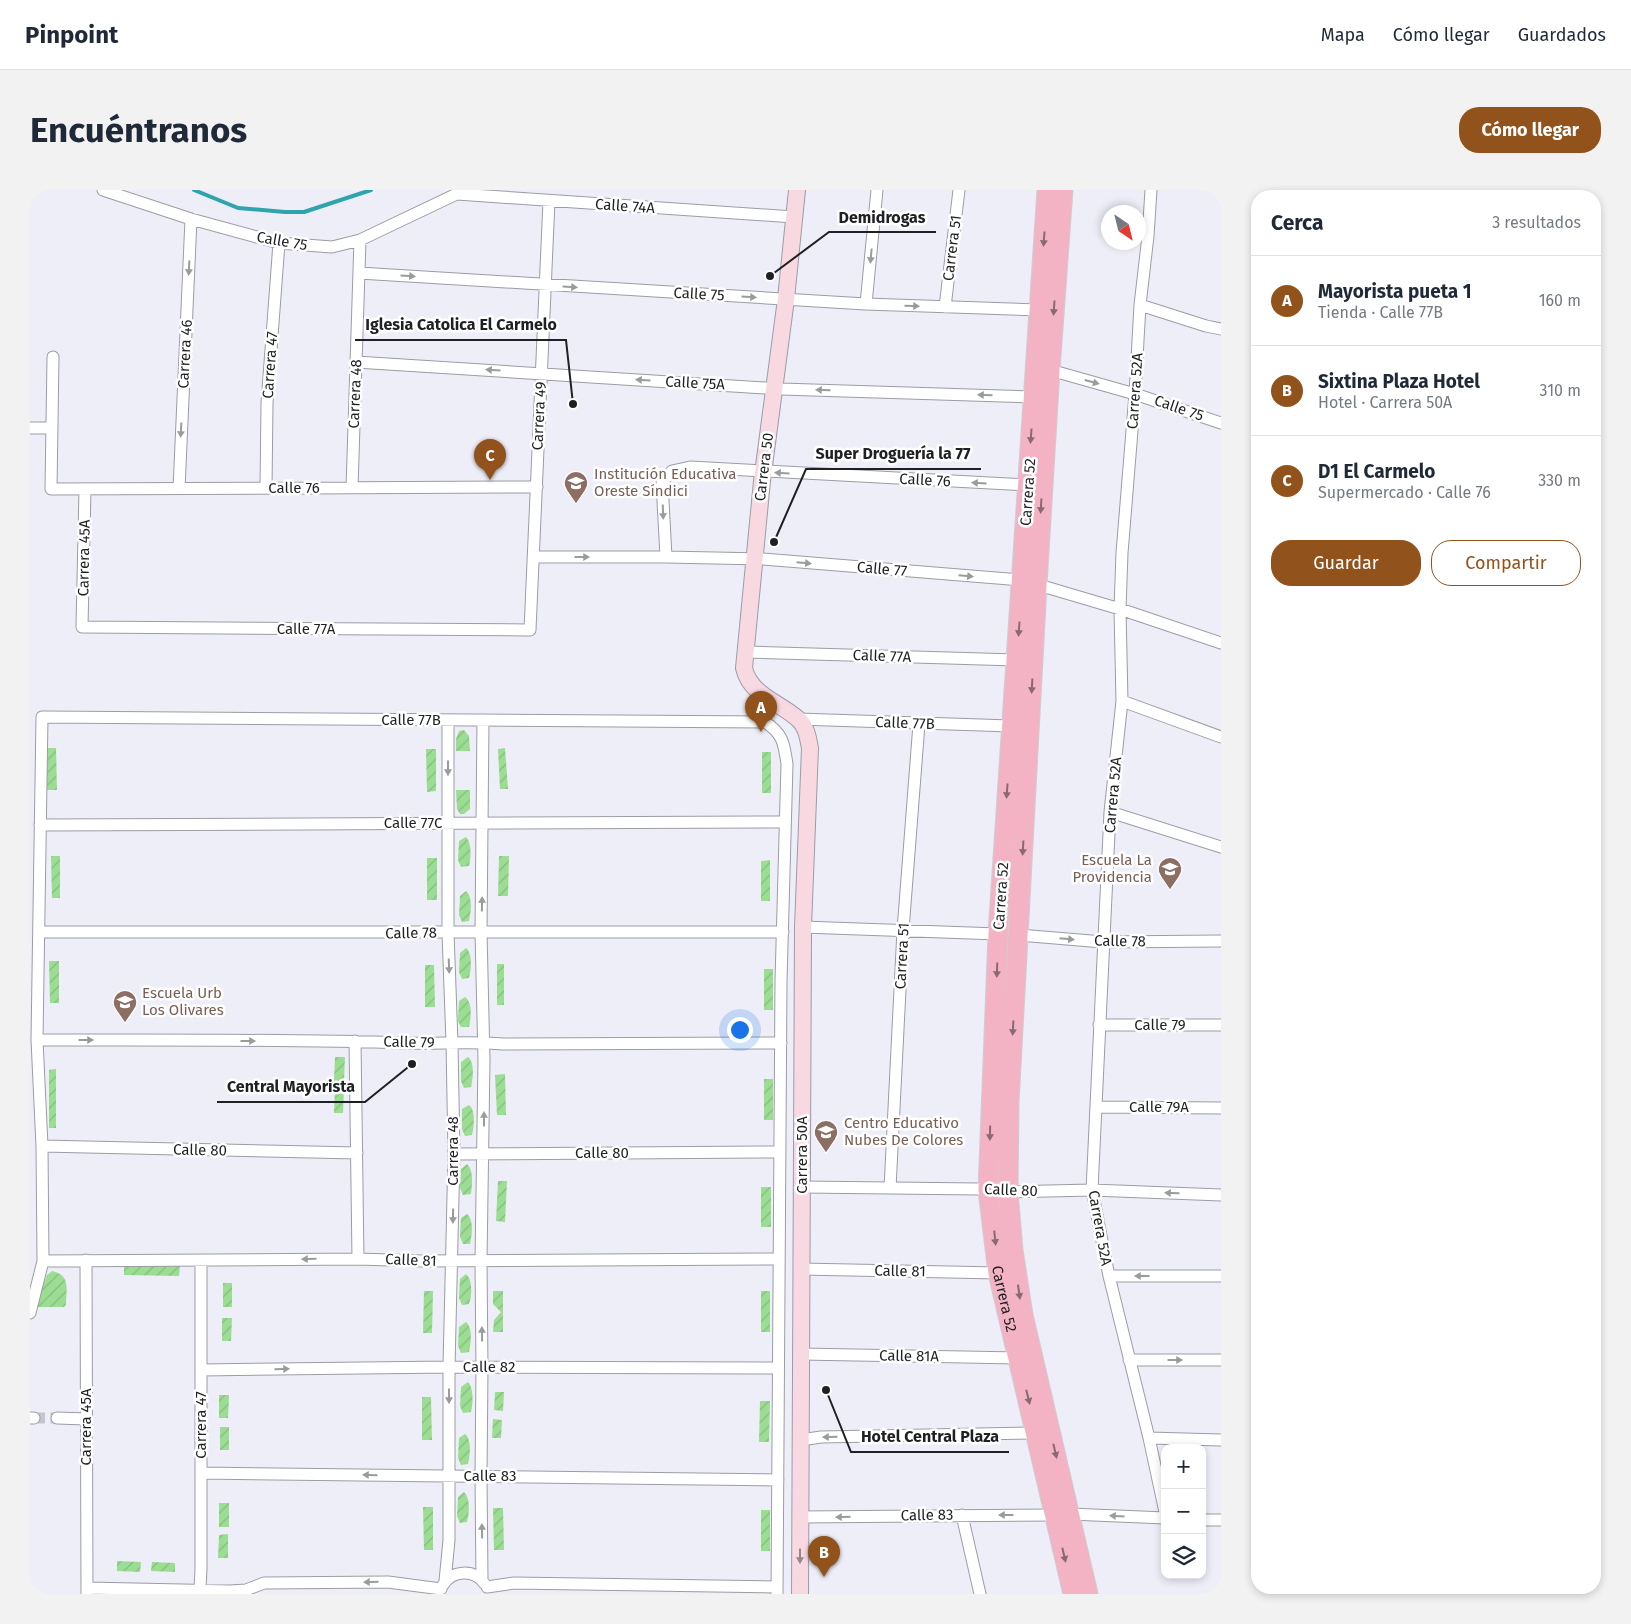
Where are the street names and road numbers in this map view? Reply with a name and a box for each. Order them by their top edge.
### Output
street label: Calle 74A [595,195,656,217]
street label: Carrera 51 [939,214,965,282]
street label: Calle 75 [255,228,309,254]
street label: Calle 75 [673,284,725,304]
street label: Carrera 46 [174,319,196,389]
street label: Carrera 47 [259,330,281,399]
street label: Carrera 52A [1123,352,1147,430]
street label: Carrera 48 [345,359,365,429]
street label: Calle 75A [665,372,726,394]
street label: Carrera 49 [528,381,550,451]
street label: Calle 75 [1152,391,1206,425]
street label: Carrera 50 [751,432,777,502]
street label: Carrera 52 [1017,458,1039,526]
street label: Calle 76 [899,470,951,490]
street label: Calle 76 [268,479,320,497]
street label: Carrera 45A [74,519,94,597]
street label: Calle 77 [856,558,908,580]
street label: Calle 77A [277,620,336,638]
street label: Calle 77A [852,646,912,666]
street label: Calle 77B [381,711,441,729]
street label: Calle 77B [875,713,935,733]
street label: Carrera 52A [1101,756,1125,834]
street label: Calle 77C [384,814,443,832]
street label: Carrera 52 [990,862,1012,930]
street label: Carrera 51 [891,922,913,990]
street label: Calle 78 [385,924,437,942]
street label: Calle 78 [1094,932,1146,950]
street label: Calle 79 [1134,1016,1186,1034]
street label: Calle 79 [383,1033,435,1051]
street label: Calle 79A [1129,1098,1189,1116]
street label: Carrera 48 [444,1116,462,1186]
street label: Carrera 50A [793,1116,811,1194]
street label: Calle 80 [173,1141,227,1159]
street label: Calle 80 [575,1144,629,1162]
street label: Calle 80 [984,1180,1038,1200]
street label: Carrera 52A [1084,1189,1116,1268]
street label: Calle 81 [385,1250,437,1270]
street label: Calle 81 [874,1262,926,1280]
street label: Carrera 52 [988,1265,1021,1334]
street label: Calle 81A [879,1346,940,1366]
street label: Calle 82 [463,1358,515,1376]
street label: Carrera 45A [77,1388,95,1466]
street label: Carrera 47 [192,1391,210,1459]
street label: Calle 83 [464,1467,516,1485]
street label: Calle 83 [900,1506,954,1524]

